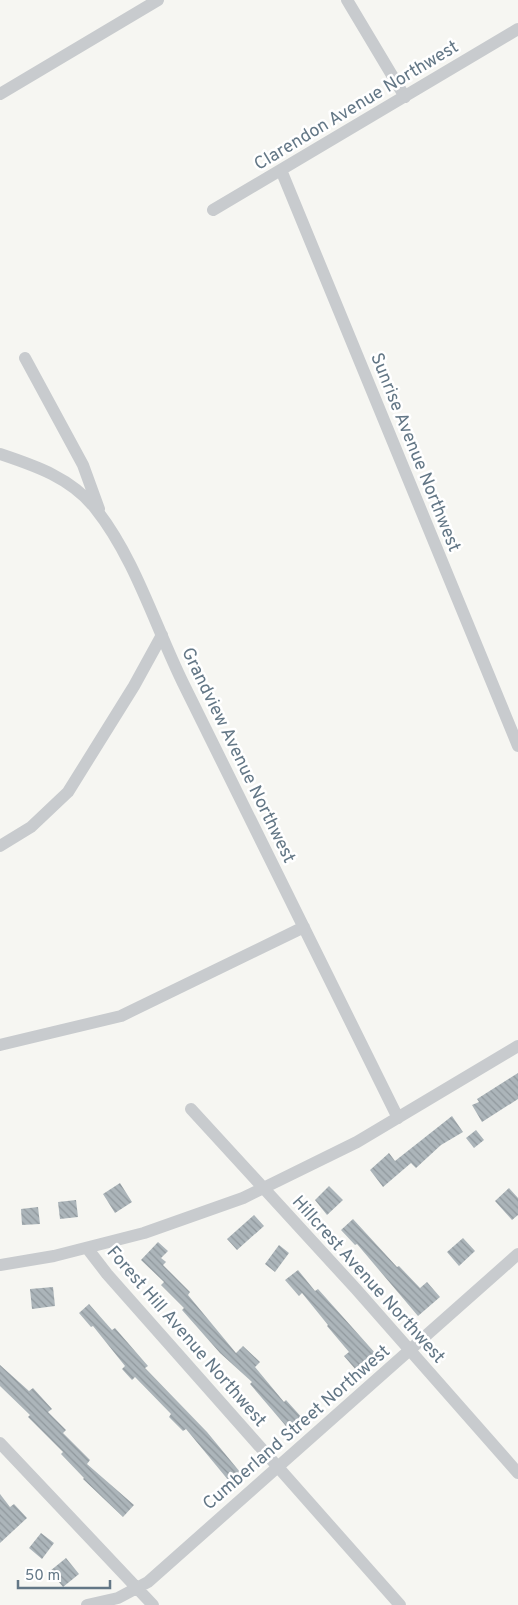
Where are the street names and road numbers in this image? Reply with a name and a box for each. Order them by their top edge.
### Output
street label: Clarendon Avenue Northwest [250,36,463,177]
street label: Sunrise Avenue Northwest [364,350,465,555]
street label: Grandview Avenue Northwest [175,644,300,867]
street label: Hillcrest Avenue Northwest [286,1191,449,1369]
street label: Forest Hill Avenue Northwest [101,1242,271,1432]
street label: Cumberland Street Northwest [199,1340,395,1516]

